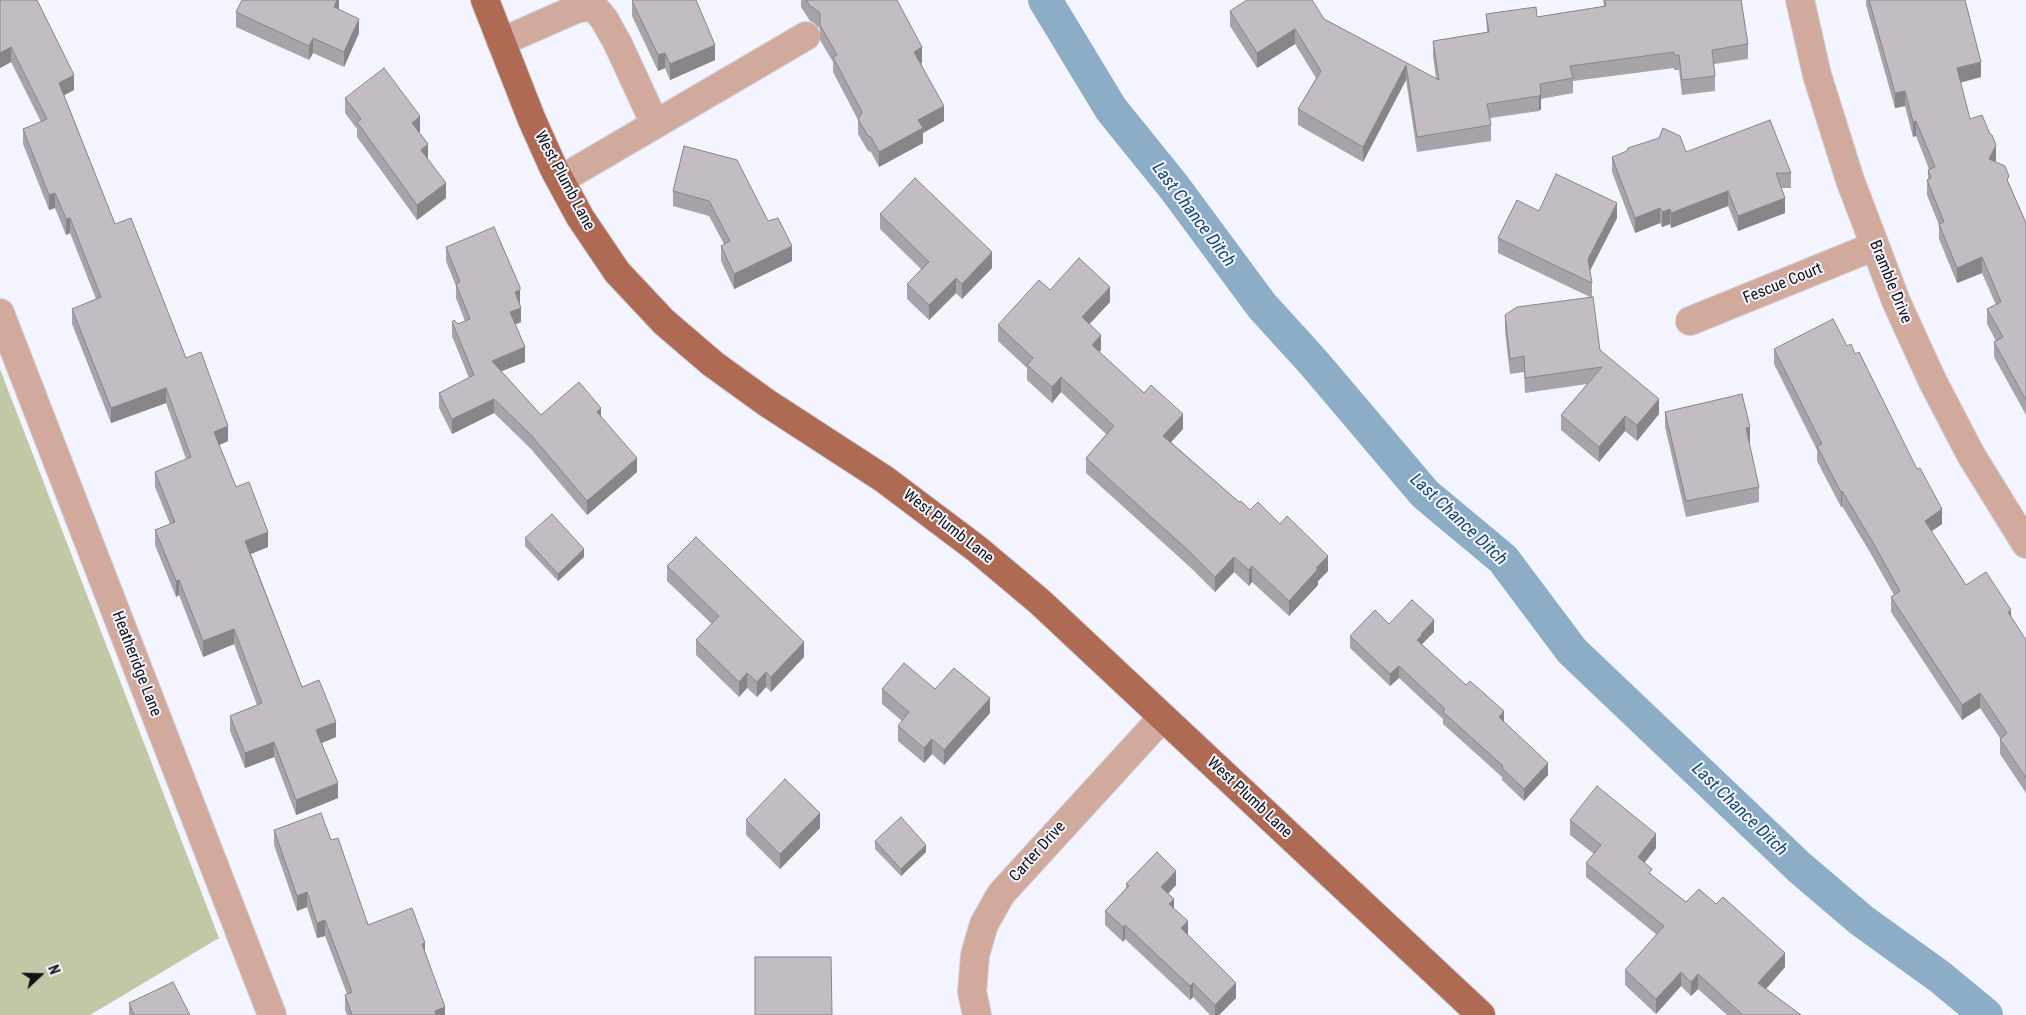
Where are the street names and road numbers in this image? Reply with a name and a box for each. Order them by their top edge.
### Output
street label: West Plumb Lane [530,128,598,234]
street label: Bramble Drive [1865,238,1915,326]
street label: Fescue Court [1741,259,1825,309]
street label: West Plumb Lane [899,486,997,568]
street label: Heatheridge Lane [107,609,165,719]
street label: West Plumb Lane [1202,754,1296,842]
street label: Carter Drive [1006,818,1070,886]

